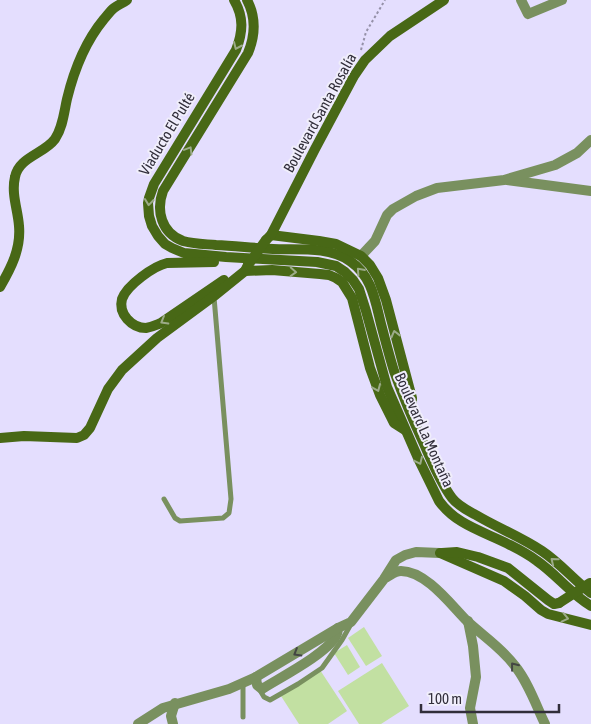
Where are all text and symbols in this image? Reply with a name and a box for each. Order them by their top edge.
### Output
one-way arrow [233,41,244,50]
street label: Boulevard Santa Rosalía [280,50,359,175]
street label: Viaducto El Pulté [135,89,198,178]
one-way arrow [182,147,192,156]
one-way arrow [144,198,155,206]
one-way arrow [290,266,298,277]
one-way arrow [356,267,365,276]
one-way arrow [160,314,169,324]
one-way arrow [390,330,401,338]
street label: Boulevard La Montaña [392,370,457,490]
one-way arrow [371,383,381,392]
one-way arrow [413,456,423,465]
one-way arrow [551,557,560,566]
one-way arrow [560,612,569,623]
one-way arrow [294,646,303,656]
one-way arrow [511,662,520,672]
scale bar [421,682,558,714]
text: 100 m [428,690,462,707]

